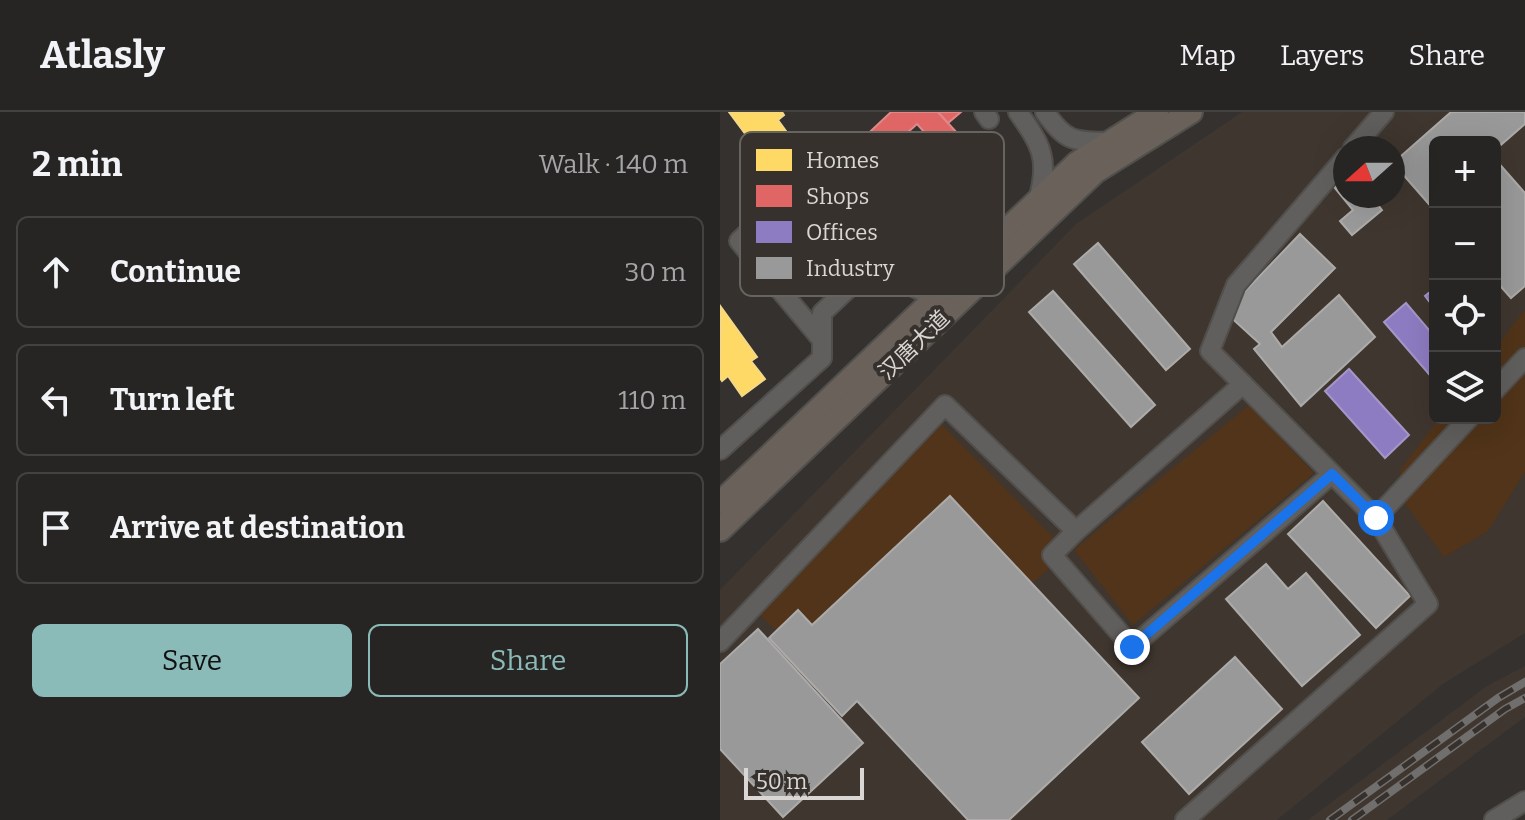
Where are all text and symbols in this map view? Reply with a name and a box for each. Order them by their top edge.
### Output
text: Atlasly [40,32,165,78]
text: Map [1179,39,1236,72]
text: Layers [1280,39,1364,72]
text: Share [1408,39,1485,72]
legend [740,132,1004,296]
north arrow [1333,136,1405,208]
map controls [1429,136,1501,424]
button: + [1429,136,1501,208]
text: 2 min [32,144,122,185]
text: Homes [806,147,879,174]
text: Walk · 140 m [539,149,688,180]
text: Shops [806,183,869,210]
button: − [1429,208,1501,280]
text: Offices [806,219,878,246]
icon: ahead [34,250,78,294]
text: Continue [110,254,241,290]
text: Industry [806,255,895,282]
text: 30 m [625,257,686,288]
button: locate [1429,280,1501,352]
street label: 汉唐大道 [873,305,955,385]
button: layers [1429,352,1501,424]
icon: left [34,378,78,422]
text: Turn left [110,382,235,418]
text: 110 m [618,385,686,416]
route start [1358,500,1394,536]
icon: arrive [34,506,78,550]
text: Arrive at destination [110,510,405,546]
button: Save [32,624,352,697]
button: Share [368,624,688,697]
route end [1114,629,1150,665]
scale bar [744,764,864,800]
text: 50 m [756,768,807,795]

